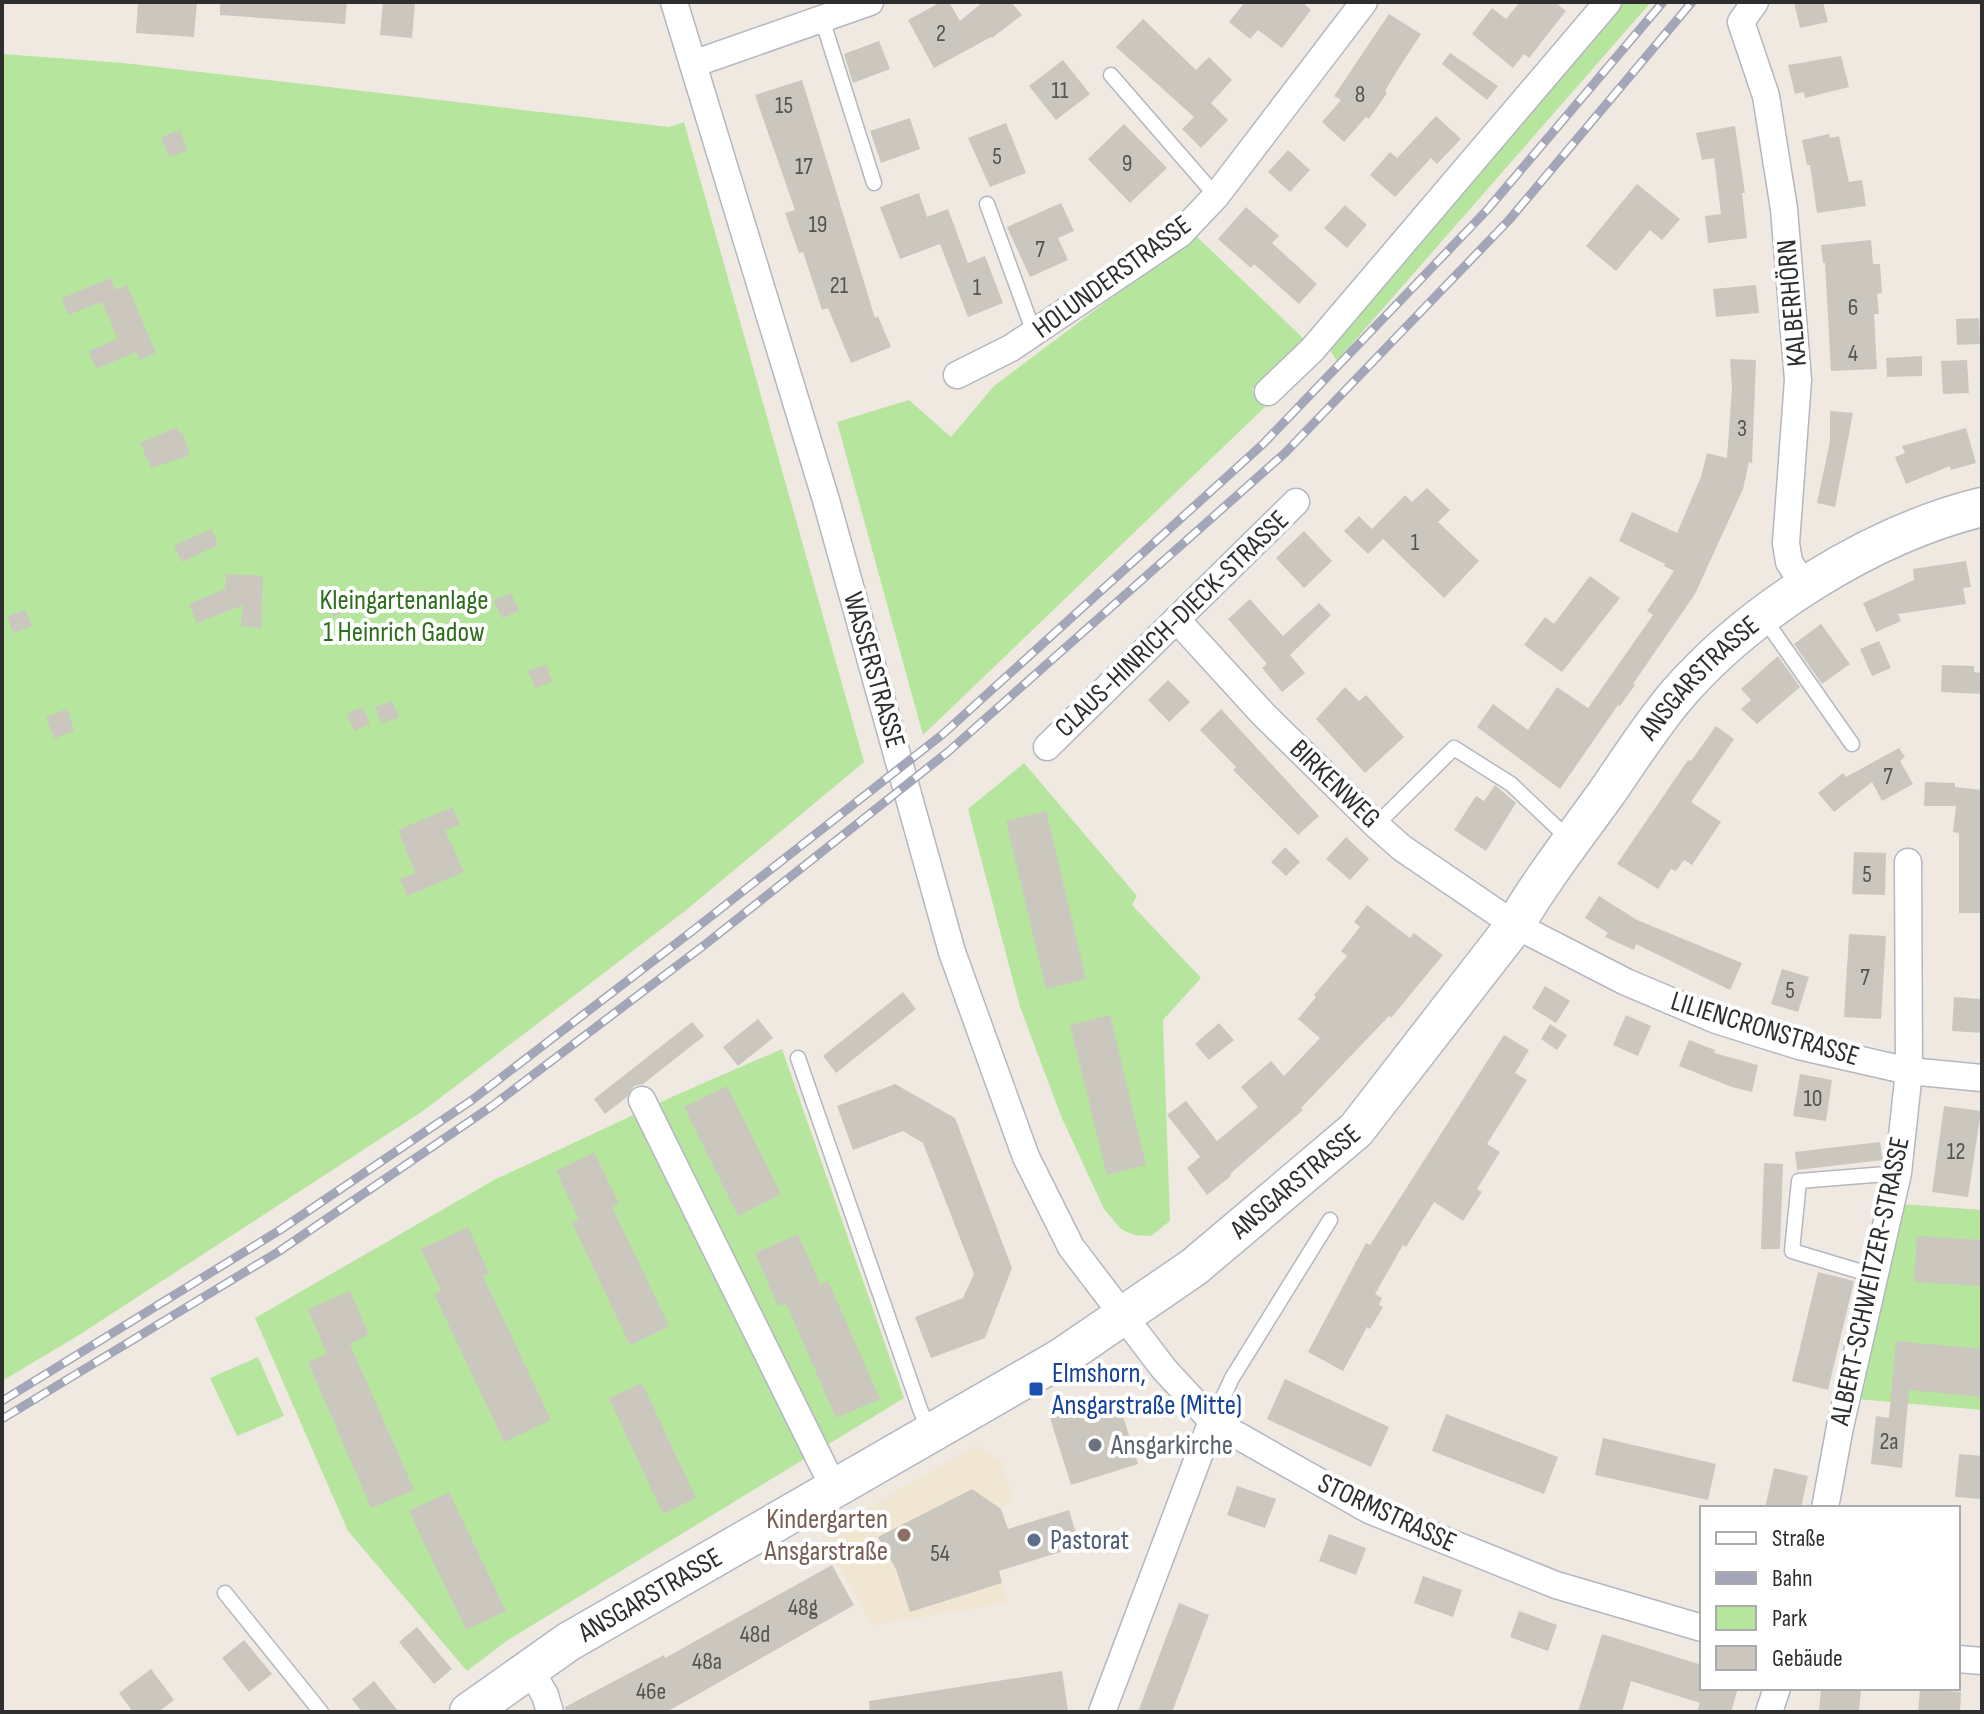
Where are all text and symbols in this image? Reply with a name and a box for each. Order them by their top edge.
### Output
house number: 2 [936,19,946,48]
house number: 11 [1052,76,1069,105]
house number: 8 [1355,80,1365,109]
house number: 15 [775,91,793,120]
house number: 5 [992,142,1002,171]
house number: 9 [1122,149,1132,178]
house number: 17 [795,152,813,181]
street label: HOLUNDERSTRASSE [1027,209,1197,345]
house number: 19 [808,210,828,239]
house number: 7 [1035,235,1045,264]
street label: KALBERHÖRN [1770,238,1814,368]
house number: 21 [830,271,849,300]
house number: 1 [973,273,982,302]
house number: 6 [1848,293,1858,322]
house number: 4 [1848,339,1858,368]
house number: 3 [1737,414,1747,443]
street label: CLAUS-HINRICH-DIECK-STRASSE [1048,504,1296,744]
house number: 1 [1411,528,1420,557]
park label: Kleingartenanlage 1 Heinrich Gadow [320,584,488,649]
street label: WASSERSTRASSE [836,588,912,752]
street label: ANSGARSTRASSE [1631,608,1765,747]
street label: BIRKENWEG [1283,733,1387,835]
house number: 7 [1883,762,1893,791]
house number: 5 [1862,860,1872,889]
house number: 7 [1860,963,1870,992]
house number: 5 [1785,976,1795,1005]
street label: LILIENCRONSTRASSE [1667,985,1863,1073]
house number: 10 [1803,1084,1823,1113]
street label: ANSGARSTRASSE [1223,1117,1367,1246]
street label: ALBERT-SCHWEITZER-STRASSE [1823,1134,1917,1429]
house number: 12 [1947,1137,1965,1166]
place label: Elmshorn, Ansgarstraße (Mitte) [1051,1357,1242,1422]
marker: Elmshorn, Ansgarstraße (Mitte) [1027,1380,1045,1398]
house number: 2a [1879,1427,1899,1456]
place label: Ansgarkirche [1110,1429,1233,1462]
marker: Ansgarkirche [1086,1436,1104,1454]
street label: STORMSTRASSE [1313,1467,1461,1559]
place label: Kindergarten Ansgarstraße [763,1503,888,1568]
legend [1700,1506,1960,1690]
place label: Pastorat [1050,1524,1129,1557]
text: Straße [1772,1524,1825,1553]
marker: Kindergarten Ansgarstraße [895,1526,913,1544]
marker: Pastorat [1025,1531,1043,1549]
house number: 54 [930,1539,950,1568]
street label: ANSGARSTRASSE [572,1540,728,1649]
text: Bahn [1772,1564,1813,1593]
house number: 48g [788,1593,818,1622]
text: Park [1772,1604,1807,1633]
house number: 48d [740,1620,770,1649]
text: Gebäude [1772,1644,1843,1673]
house number: 48a [692,1647,722,1676]
house number: 46e [636,1677,666,1706]

